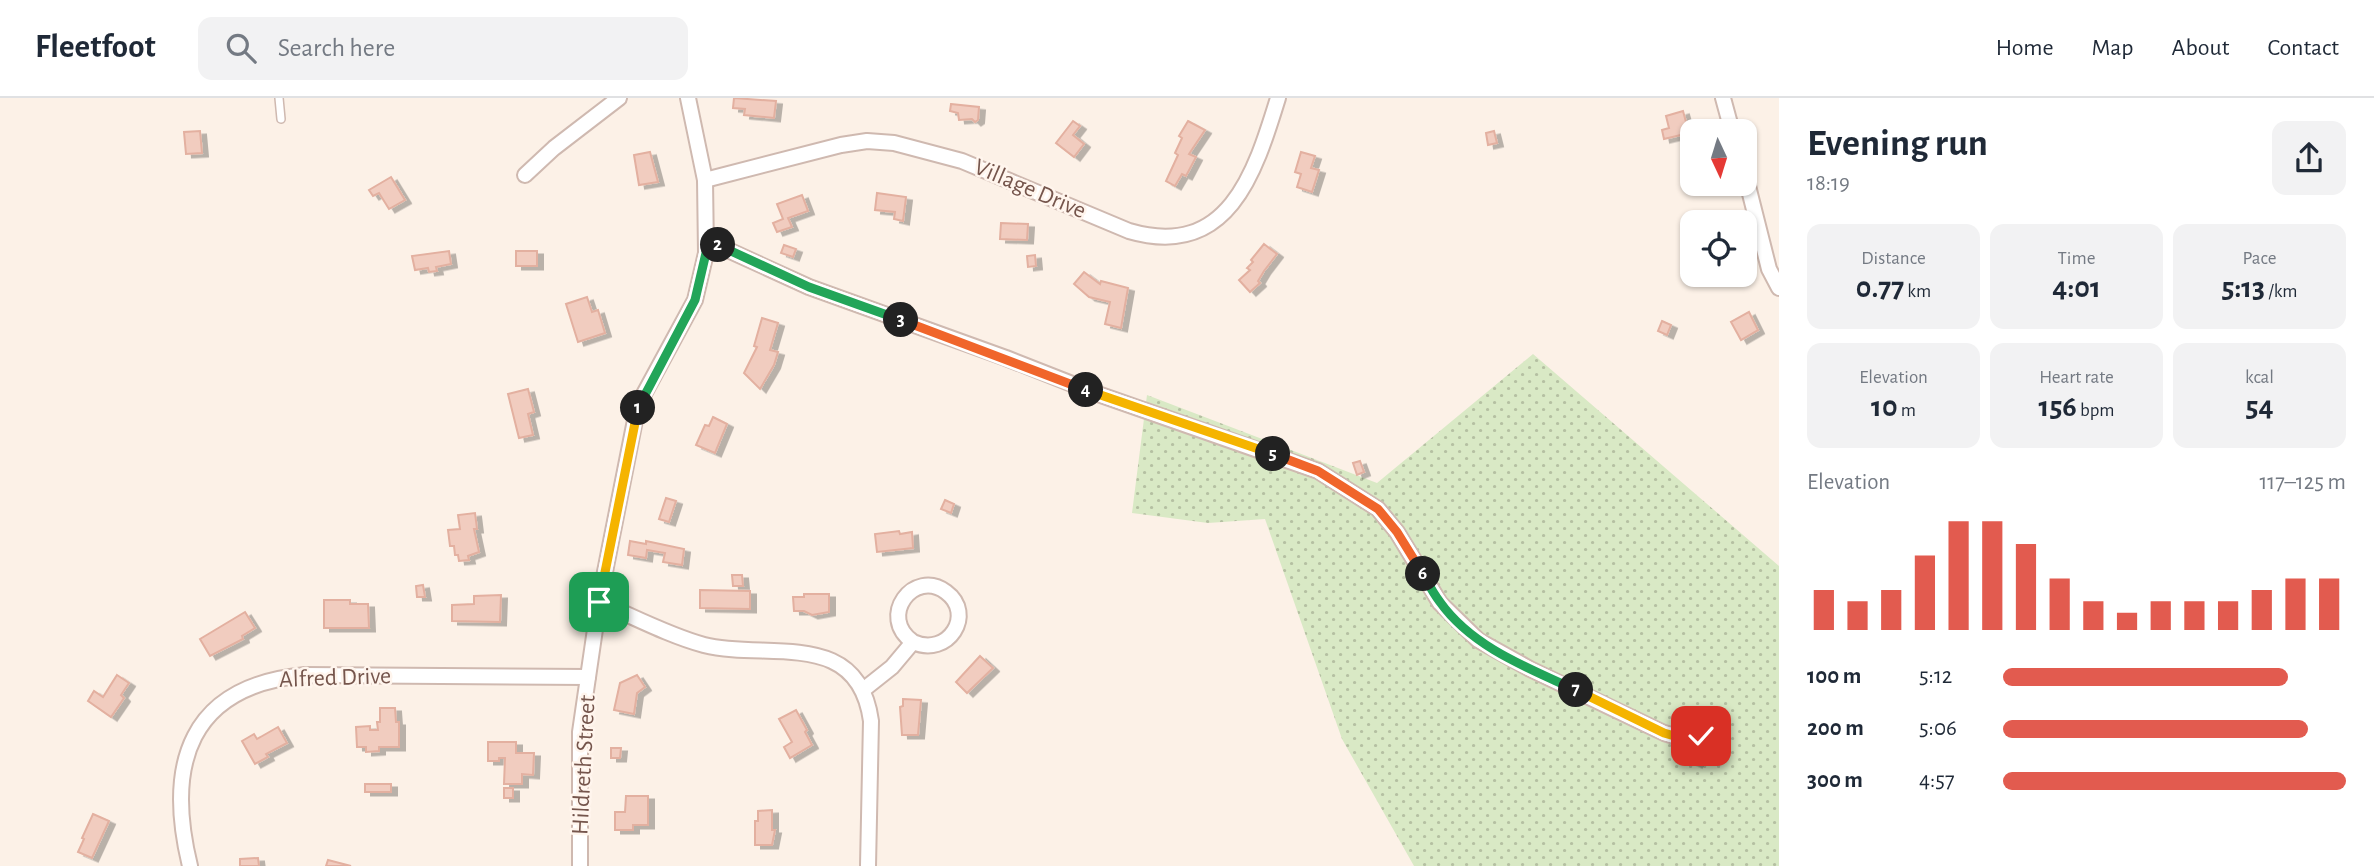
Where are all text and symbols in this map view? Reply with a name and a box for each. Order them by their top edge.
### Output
search box [198,17,688,80]
icon: search [222,29,260,67]
text: Fleetfoot [35,31,156,64]
text: Search here [278,35,395,61]
text: Home [1996,36,2054,60]
text: Map [2092,36,2134,60]
text: About [2172,36,2229,60]
text: Contact [2267,36,2339,60]
north arrow [1680,119,1757,196]
map controls [1680,119,1757,287]
button: share [2272,121,2346,195]
text: Evening run [1807,125,1988,163]
street label: Village Drive [971,155,1089,223]
text: 18:19 [1807,172,1850,195]
button: locate [1680,210,1757,287]
pin: 2 [700,228,736,262]
text: 2 [713,235,722,254]
text: Distance [1861,249,1926,268]
text: Time [2058,249,2095,268]
text: Pace [2242,249,2277,268]
text: 0.77 [1856,273,1904,303]
text: 4:01 [2052,273,2101,303]
text: 5:13 [2221,273,2265,303]
text: km [1904,282,1931,301]
text: /km [2265,282,2298,301]
pin: 3 [884,302,918,338]
text: 3 [896,310,905,329]
text: Elevation [1859,368,1928,387]
text: Heart rate [2039,368,2114,387]
text: kcal [2245,368,2274,387]
pin: 4 [1068,372,1104,408]
text: 4 [1081,380,1090,399]
pin: 1 [620,390,656,426]
text: 10 [1871,392,1898,422]
text: 156 [2039,392,2077,422]
text: 54 [2245,392,2274,422]
text: 1 [634,398,641,417]
text: m [1898,401,1916,420]
text: bpm [2077,401,2114,420]
pin: 5 [1256,436,1290,472]
text: 5 [1268,444,1277,463]
text: Elevation [1807,471,1890,494]
text: 117–125 m [2259,471,2346,494]
pin: 6 [1406,556,1440,592]
text: 6 [1418,564,1427,583]
pin [569,572,629,632]
icon: arrive [580,583,618,621]
street label: Alfred Drive [279,664,391,692]
text: 100 m [1807,665,1861,688]
text: 5:12 [1919,665,1952,688]
pin: 7 [1558,672,1594,708]
text: 7 [1571,680,1580,699]
street label: Hildreth Street [568,694,600,836]
pin [1671,706,1731,766]
icon: check [1682,717,1720,755]
text: 200 m [1807,717,1864,740]
text: 5:06 [1919,717,1957,740]
text: 300 m [1807,769,1863,792]
text: 4:57 [1919,769,1955,792]

